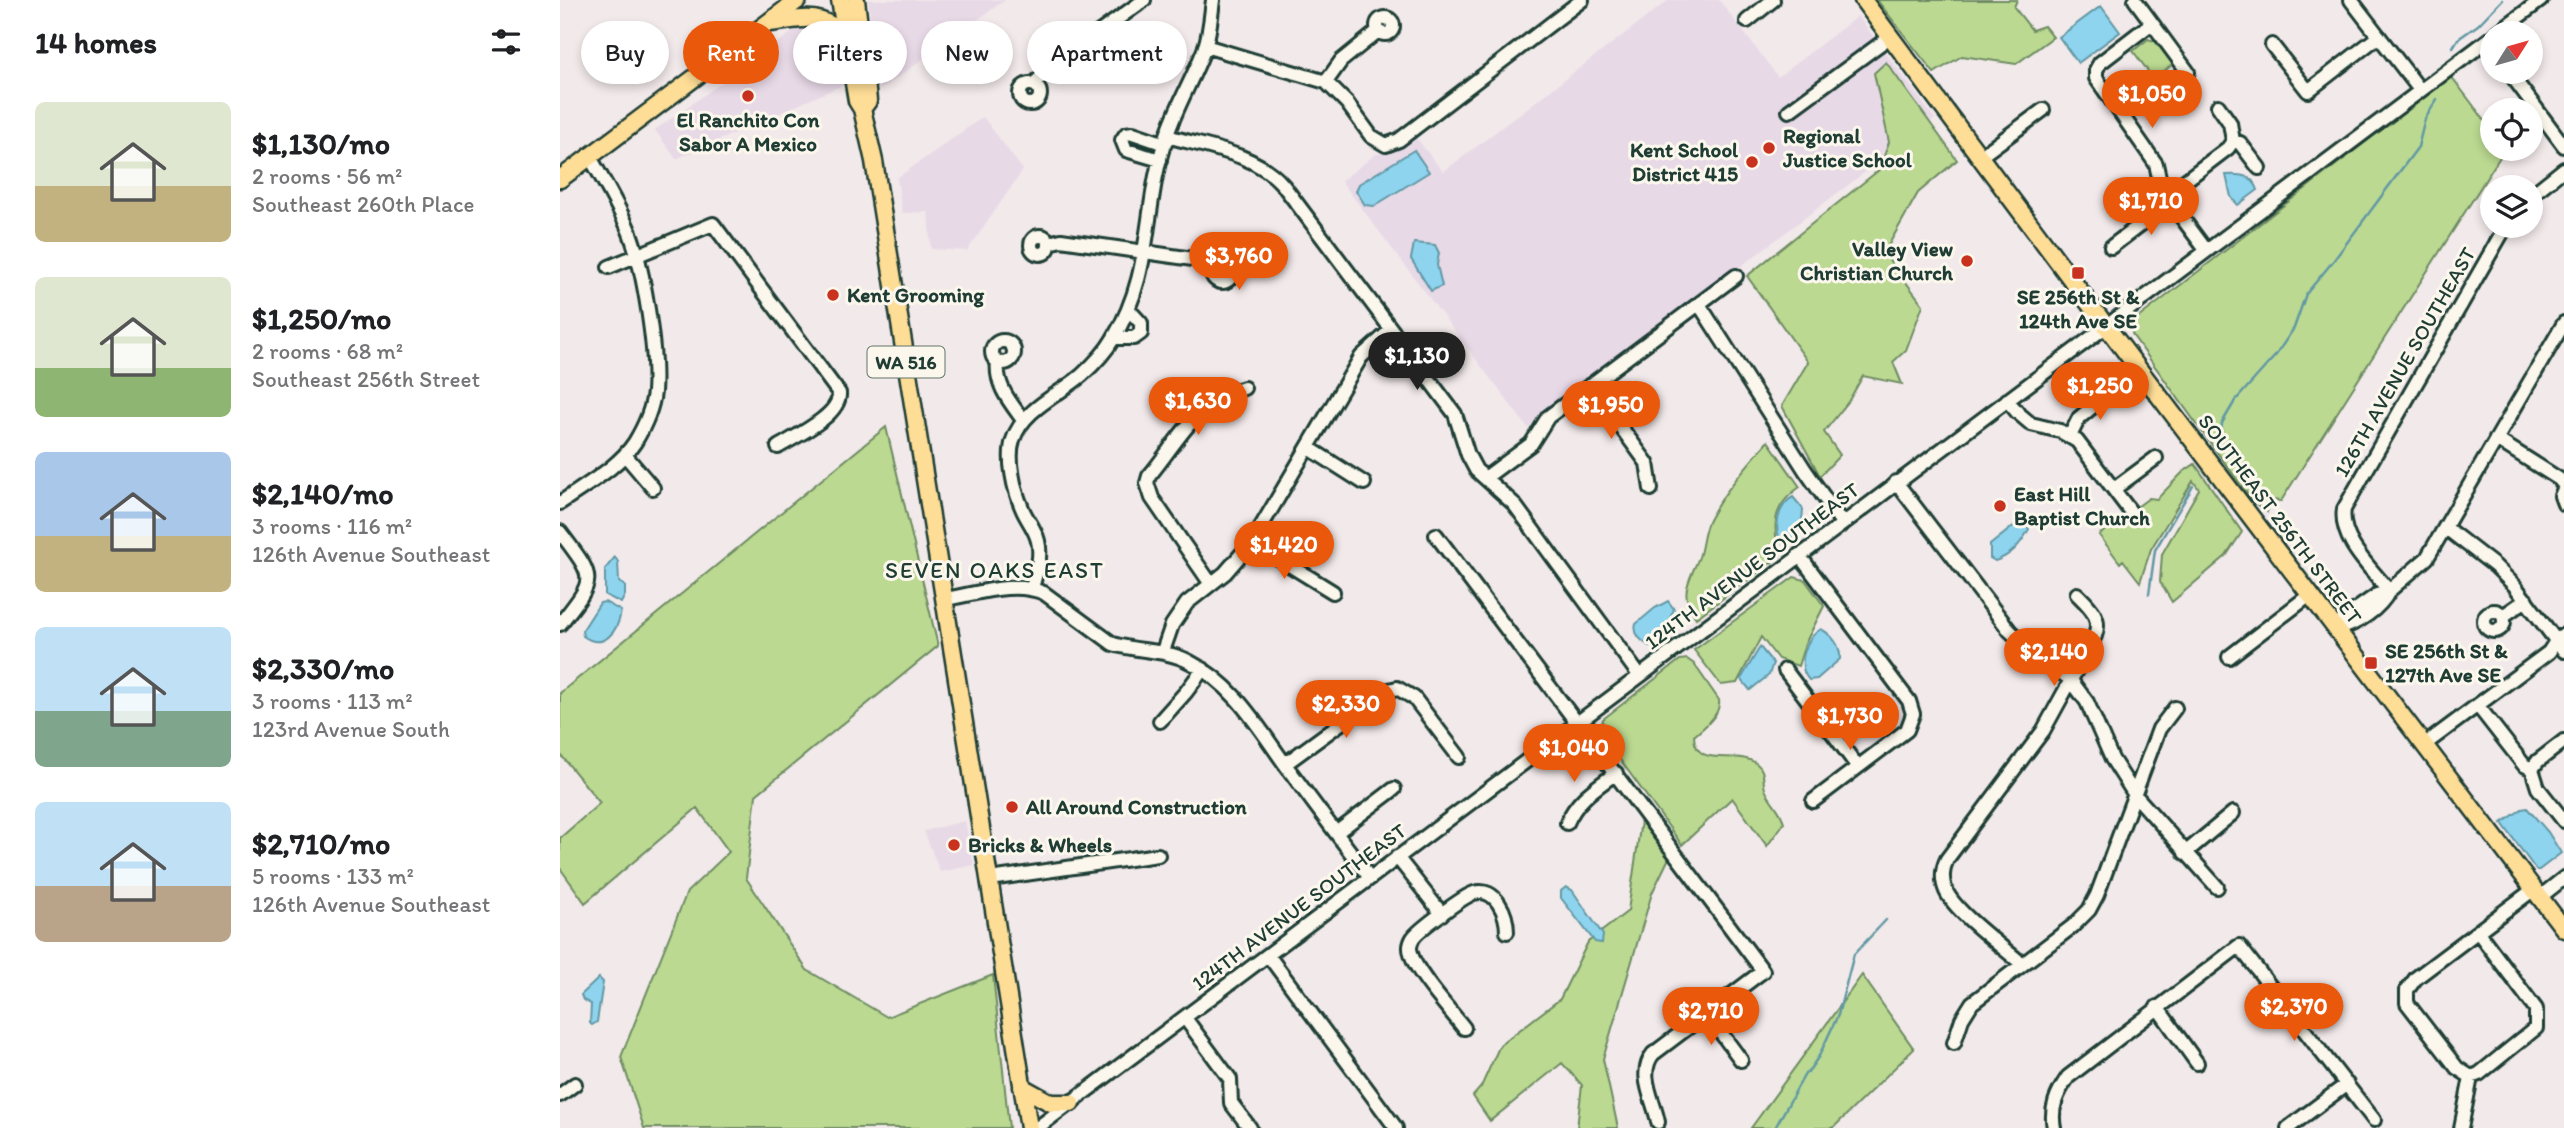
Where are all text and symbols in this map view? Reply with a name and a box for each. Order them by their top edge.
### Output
chip: Buy [581,21,669,84]
chip: Rent [683,21,779,84]
chip: Filters [793,21,907,84]
chip: New [921,21,1013,84]
chip: Apartment [1027,21,1187,84]
north arrow [2480,21,2543,84]
map controls [2480,21,2543,238]
icon: filters [487,23,525,61]
text: 14 homes [35,24,157,61]
pin: $1,050 [2095,71,2209,130]
text: $1,050 [2118,79,2186,107]
marker: El Ranchito Con Sabor A Mexico [740,88,756,104]
button: locate [2480,98,2543,161]
place label: El Ranchito Con Sabor A Mexico [676,107,820,156]
place label: Regional Justice School [1782,123,1913,172]
text: $1,130/mo [252,125,390,162]
icon: home [91,130,175,214]
place label: Kent School District 415 [1630,137,1739,186]
marker: Regional Justice School [1761,140,1777,156]
marker: Kent School District 415 [1744,154,1760,170]
text: 2 rooms · 56 m² [252,162,403,190]
button: layers [2480,175,2543,238]
pin: $1,710 [2094,177,2208,237]
text: $1,710 [2119,186,2183,214]
text: Southeast 260th Place [252,190,474,218]
pin: $3,760 [1182,232,1296,292]
place label: Valley View Christian Church [1800,236,1954,285]
text: $3,760 [1205,241,1273,269]
street label: 126TH AVENUE SOUTHEAST [2329,242,2481,481]
marker: Valley View Christian Church [1959,253,1975,269]
marker: SE 256th St & 124th Ave SE [2070,265,2086,281]
place label: Kent Grooming [847,282,985,308]
place label: SE 256th St & 124th Ave SE [2017,284,2140,333]
marker: Kent Grooming [825,287,841,303]
text: $1,250/mo [252,300,391,337]
icon: home [91,305,175,389]
pin: $1,130 [1360,332,1474,392]
text: 2 rooms · 68 m² [252,337,403,365]
text: $1,130 [1384,341,1450,369]
road number: WA 516 [868,346,944,378]
pin: $1,250 [2043,362,2157,422]
text: Southeast 256th Street [252,365,480,393]
text: $1,250 [2067,371,2133,399]
pin: $1,630 [1141,378,1255,437]
pin: $1,950 [1554,382,1668,441]
text: $1,630 [1165,386,1231,414]
text: $1,950 [1578,390,1644,418]
street label: SOUTHEAST 256TH STREET [2193,409,2368,629]
text: $2,140/mo [252,475,394,512]
street label: 124TH AVENUE SOUTHEAST [1639,477,1864,654]
icon: home [91,480,175,564]
place label: East Hill Baptist Church [2014,481,2150,531]
marker: East Hill Baptist Church [1992,498,2008,514]
text: 3 rooms · 116 m² [252,512,412,540]
pin: $1,420 [1227,522,1341,581]
text: $1,420 [1250,530,1318,558]
text: 126th Avenue Southeast [252,540,490,568]
district label: SEVEN OAKS EAST [885,556,1105,584]
pin: $2,140 [1997,628,2111,688]
text: $2,140 [2020,637,2088,665]
place label: SE 256th St & 127th Ave SE [2385,638,2508,687]
text: $2,330/mo [252,650,394,687]
icon: home [91,655,175,739]
marker: SE 256th St & 127th Ave SE [2363,655,2379,671]
pin: $2,330 [1289,680,1403,740]
text: 3 rooms · 113 m² [252,687,413,715]
text: $2,330 [1312,689,1380,717]
pin: $1,730 [1793,692,1907,752]
text: $1,730 [1817,701,1883,729]
text: 123rd Avenue South [252,715,450,743]
pin: $1,040 [1517,724,1631,784]
text: $1,040 [1539,733,1609,761]
place label: All Around Construction [1025,794,1247,819]
marker: All Around Construction [1004,799,1020,815]
street label: 124TH AVENUE SOUTHEAST [1186,818,1411,995]
text: $2,710/mo [252,825,390,862]
icon: home [91,830,175,914]
place label: Bricks & Wheels [968,832,1112,857]
marker: Bricks & Wheels [946,837,962,853]
text: 5 rooms · 133 m² [252,862,414,890]
text: 126th Avenue Southeast [252,890,490,918]
pin: $2,370 [2237,984,2351,1043]
pin: $2,710 [1654,988,1768,1047]
text: $2,370 [2260,992,2328,1020]
text: $2,710 [1678,996,1744,1024]

